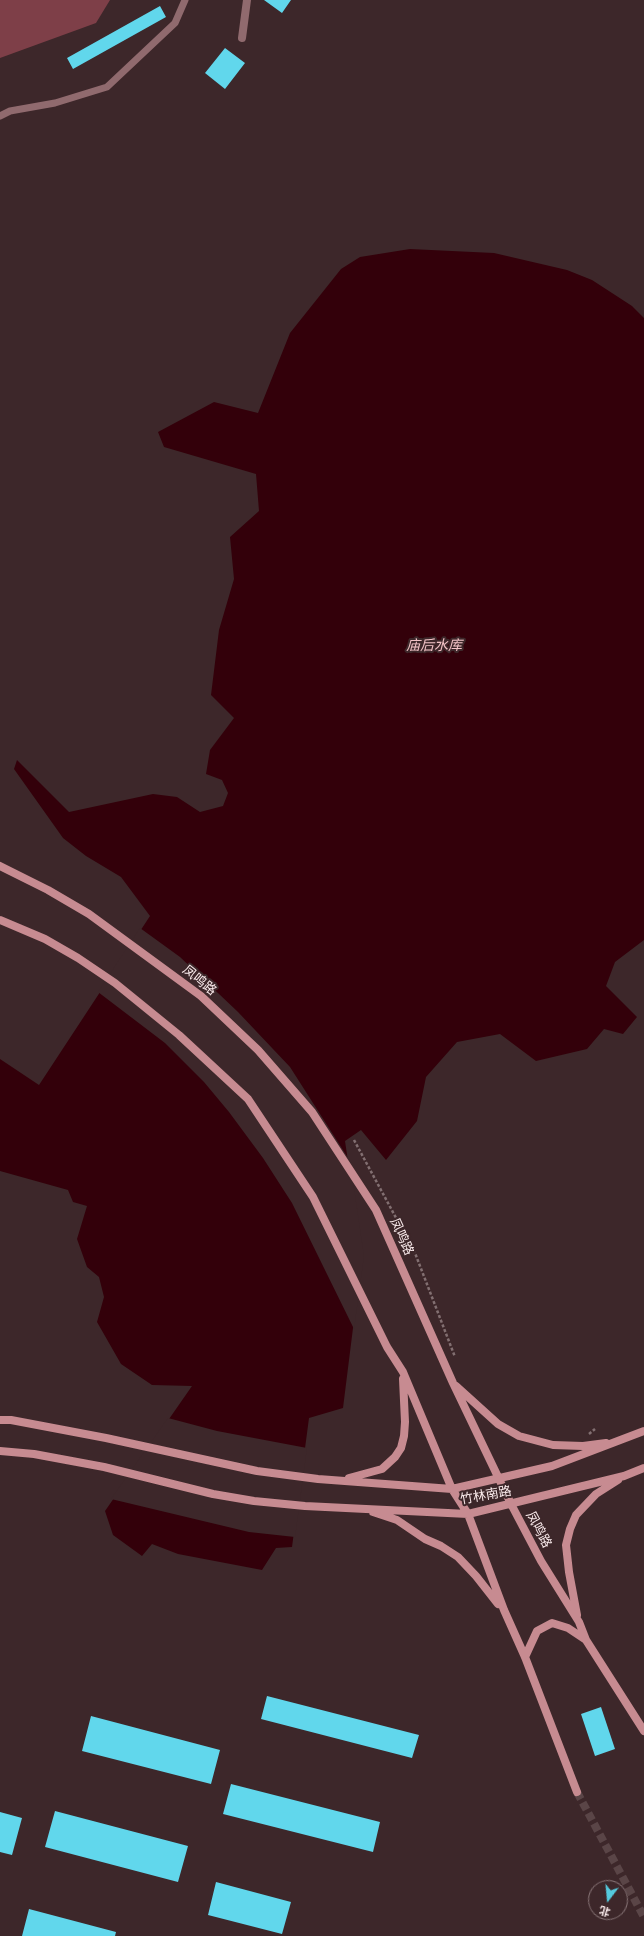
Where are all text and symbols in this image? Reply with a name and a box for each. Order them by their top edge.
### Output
water label: 庙后水库 [406,638,462,654]
street label: 凤鸣路 [179,963,219,999]
street label: 凤鸣路 [386,1216,416,1258]
street label: 竹林南路 [459,1484,513,1508]
street label: 凤鸣路 [522,1509,554,1551]
north arrow [588,1880,628,1920]
text: 北 [598,1903,612,1919]

